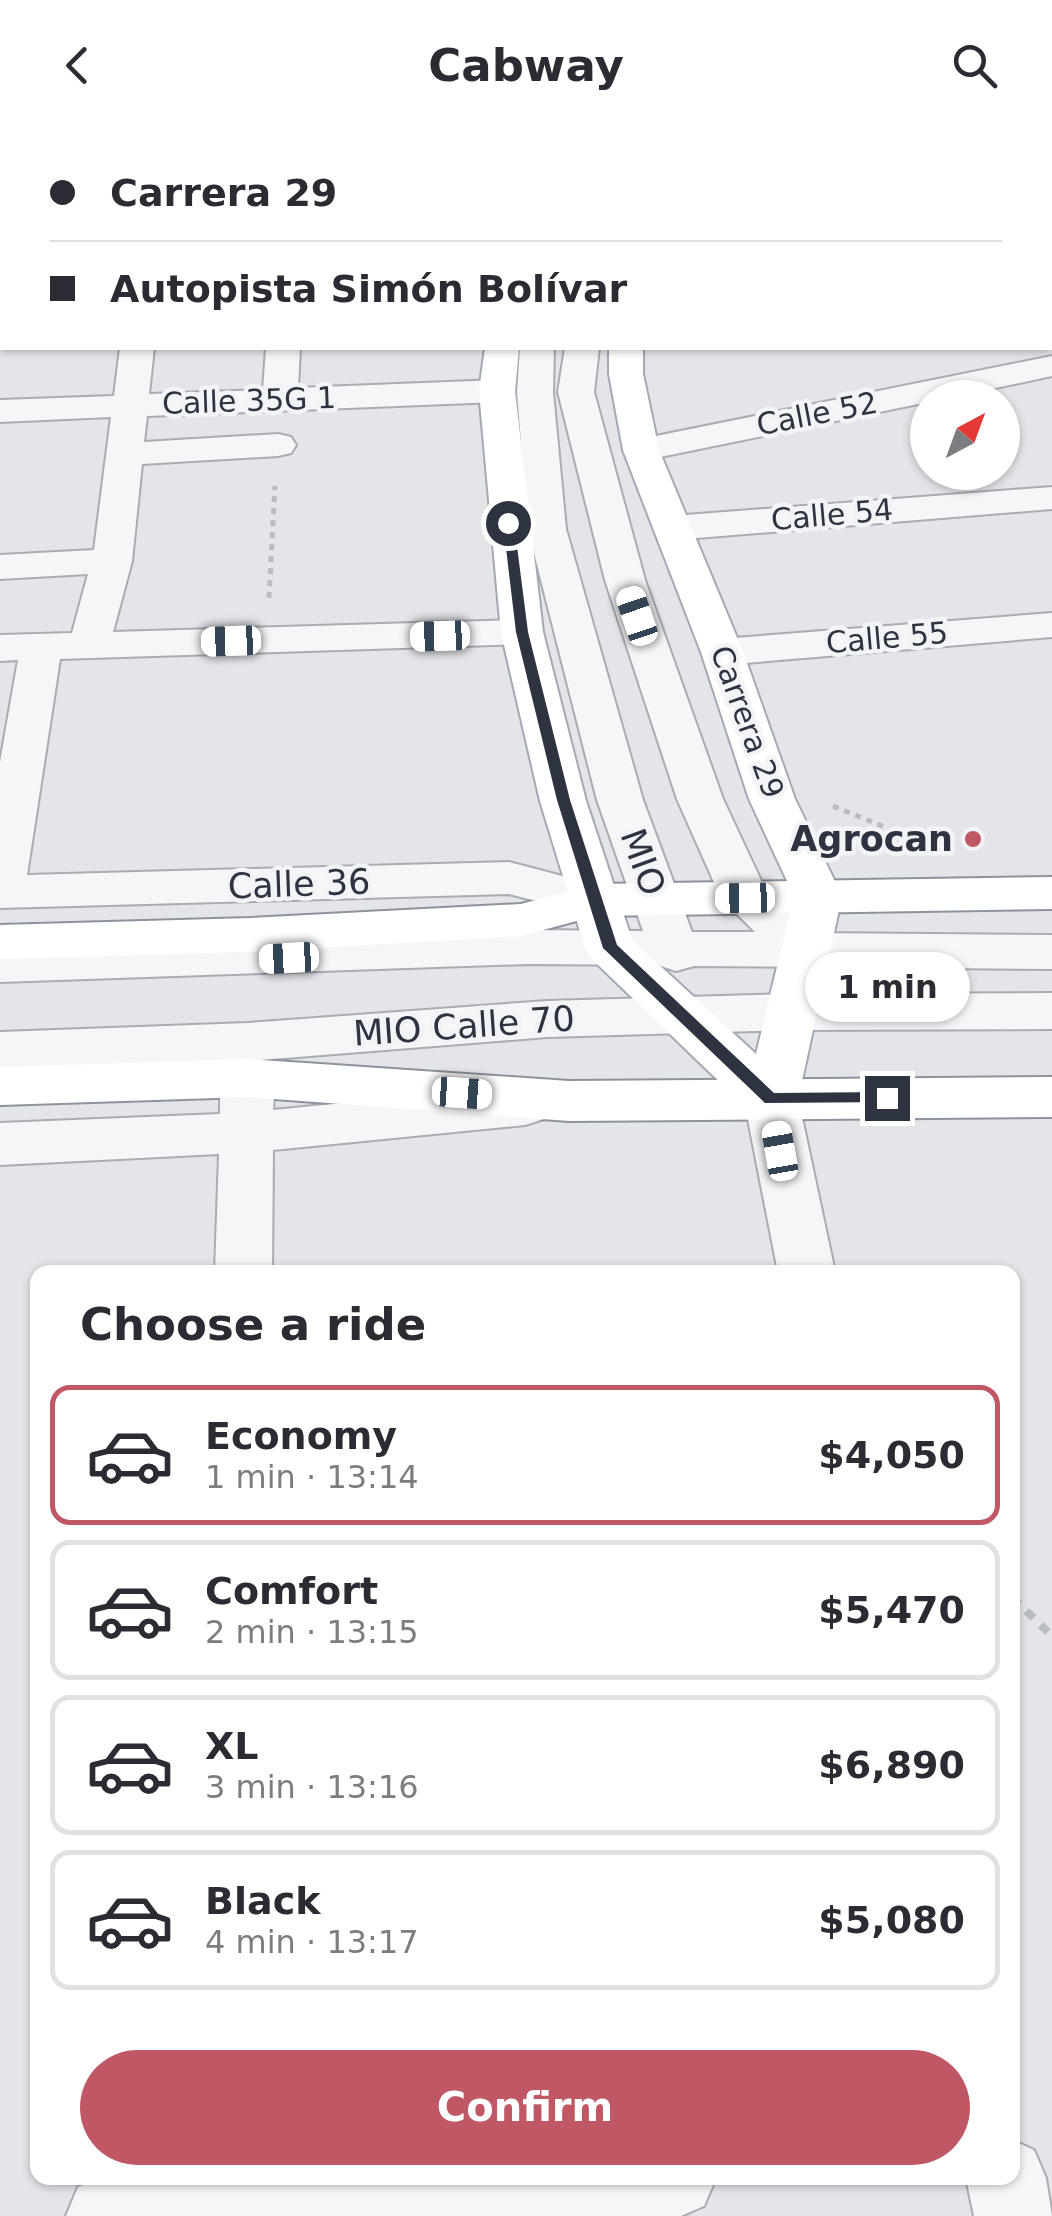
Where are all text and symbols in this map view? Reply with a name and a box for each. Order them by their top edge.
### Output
icon: back [50,38,105,93]
icon: search [947,38,1002,93]
text: Cabway [428,39,624,92]
text: Carrera 29 [110,171,337,215]
text: Autopista Simón Bolívar [110,267,627,311]
street label: Calle 35G 1 [161,380,337,421]
north arrow [910,380,1020,490]
map controls [910,380,1020,490]
street label: Calle 52 [754,385,880,442]
street label: Calle 54 [770,492,894,537]
route start [486,501,531,546]
car [613,583,661,649]
street label: Calle 55 [825,615,949,660]
car [409,620,471,652]
car [200,625,262,657]
street label: Carrera 29 [704,641,791,803]
place label: Agrocan [790,819,953,859]
street label: MIO [613,823,673,901]
marker: Agrocan [962,828,984,850]
street label: Calle 36 [227,862,371,906]
car [715,882,775,914]
car [258,941,320,975]
callout: 1 min [804,953,970,1023]
text: 1 min [837,968,938,1006]
street label: MIO Calle 70 [352,998,576,1054]
car [431,1076,493,1110]
route end [865,1076,910,1121]
car [760,1119,800,1183]
text: Choose a ride [80,1298,426,1351]
icon: car [85,1410,175,1500]
text: Economy [205,1414,397,1458]
text: $4,050 [818,1433,965,1477]
text: 1 min · 13:14 [205,1458,419,1496]
icon: car [85,1565,175,1655]
text: Comfort [205,1569,378,1613]
text: $5,470 [818,1588,965,1632]
text: 2 min · 13:15 [205,1613,419,1651]
icon: car [85,1720,175,1810]
text: XL [205,1724,259,1768]
text: $6,890 [818,1743,965,1787]
text: 3 min · 13:16 [205,1768,419,1806]
icon: car [85,1875,175,1965]
text: Black [205,1879,320,1923]
text: $5,080 [818,1898,965,1942]
text: 4 min · 13:17 [205,1923,419,1961]
button: Confirm [80,2050,970,2165]

